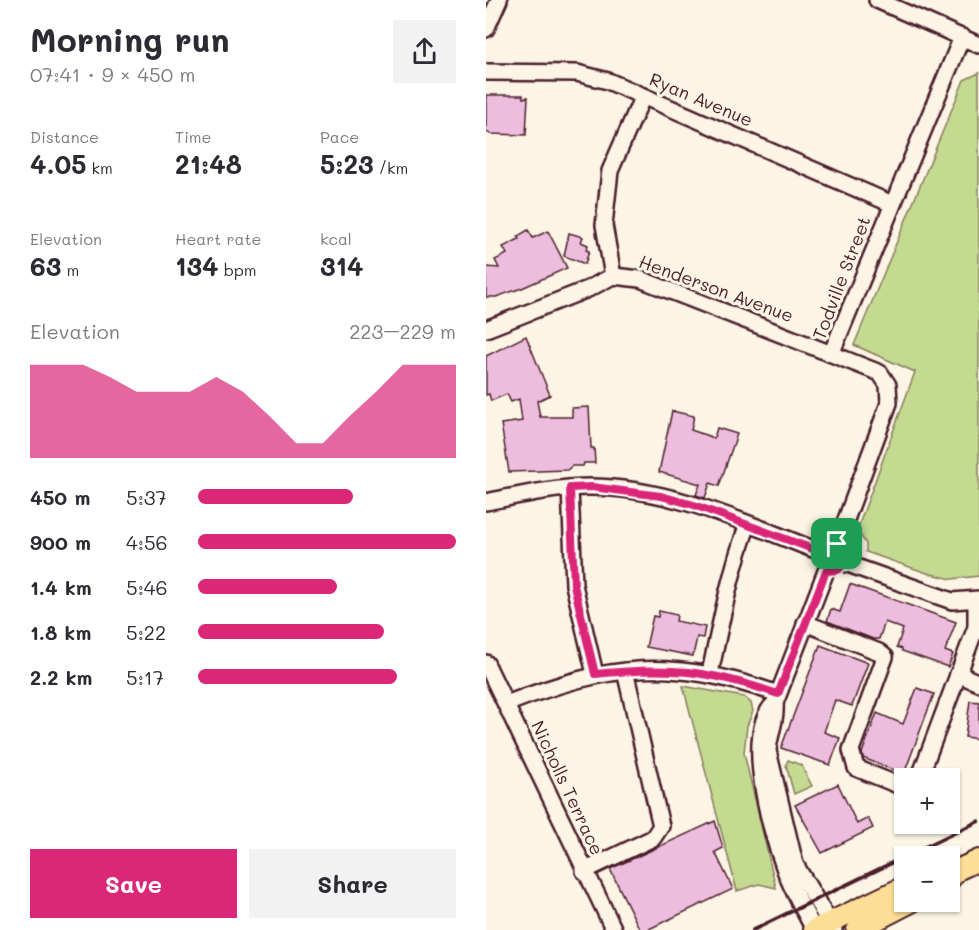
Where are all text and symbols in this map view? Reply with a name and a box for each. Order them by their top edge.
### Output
text: Morning run [30,17,230,60]
button: share [393,20,456,83]
text: 07:41 · 9 × 450 m [30,61,195,87]
street label: Ryan Avenue [646,67,757,132]
text: Distance [30,126,99,147]
text: Time [175,126,211,147]
text: Pace [320,126,359,147]
text: 4.05 [30,147,86,181]
text: 21:48 [175,147,242,181]
text: 5:23 [320,147,374,181]
text: km [86,157,113,178]
text: /km [374,157,408,178]
street label: Todville Street [807,212,876,343]
text: Elevation [30,228,102,249]
text: Heart rate [175,228,261,249]
text: kcal [320,228,352,249]
text: 63 [30,249,61,283]
text: 134 [175,249,219,283]
text: 314 [320,249,364,283]
street label: Henderson Avenue [636,249,797,327]
text: m [61,259,79,280]
text: bpm [219,259,257,280]
text: Elevation [30,318,120,344]
text: 223–229 m [349,318,456,344]
text: 450 m [30,484,90,510]
text: 5:37 [126,484,167,510]
pin [811,518,862,569]
icon: arrive [820,527,853,560]
text: 900 m [30,529,91,555]
text: 4:56 [126,529,168,555]
text: 1.4 km [30,574,92,600]
text: 5:46 [126,574,168,600]
text: 1.8 km [30,619,91,645]
text: 5:22 [126,619,166,645]
text: 2.2 km [30,664,92,690]
text: 5:17 [126,664,164,690]
street label: Nicholls Terrace [526,716,610,859]
map controls [894,768,960,912]
button: + [894,768,960,834]
button: − [894,846,960,912]
button: Save [30,849,237,918]
button: Share [249,849,456,918]

